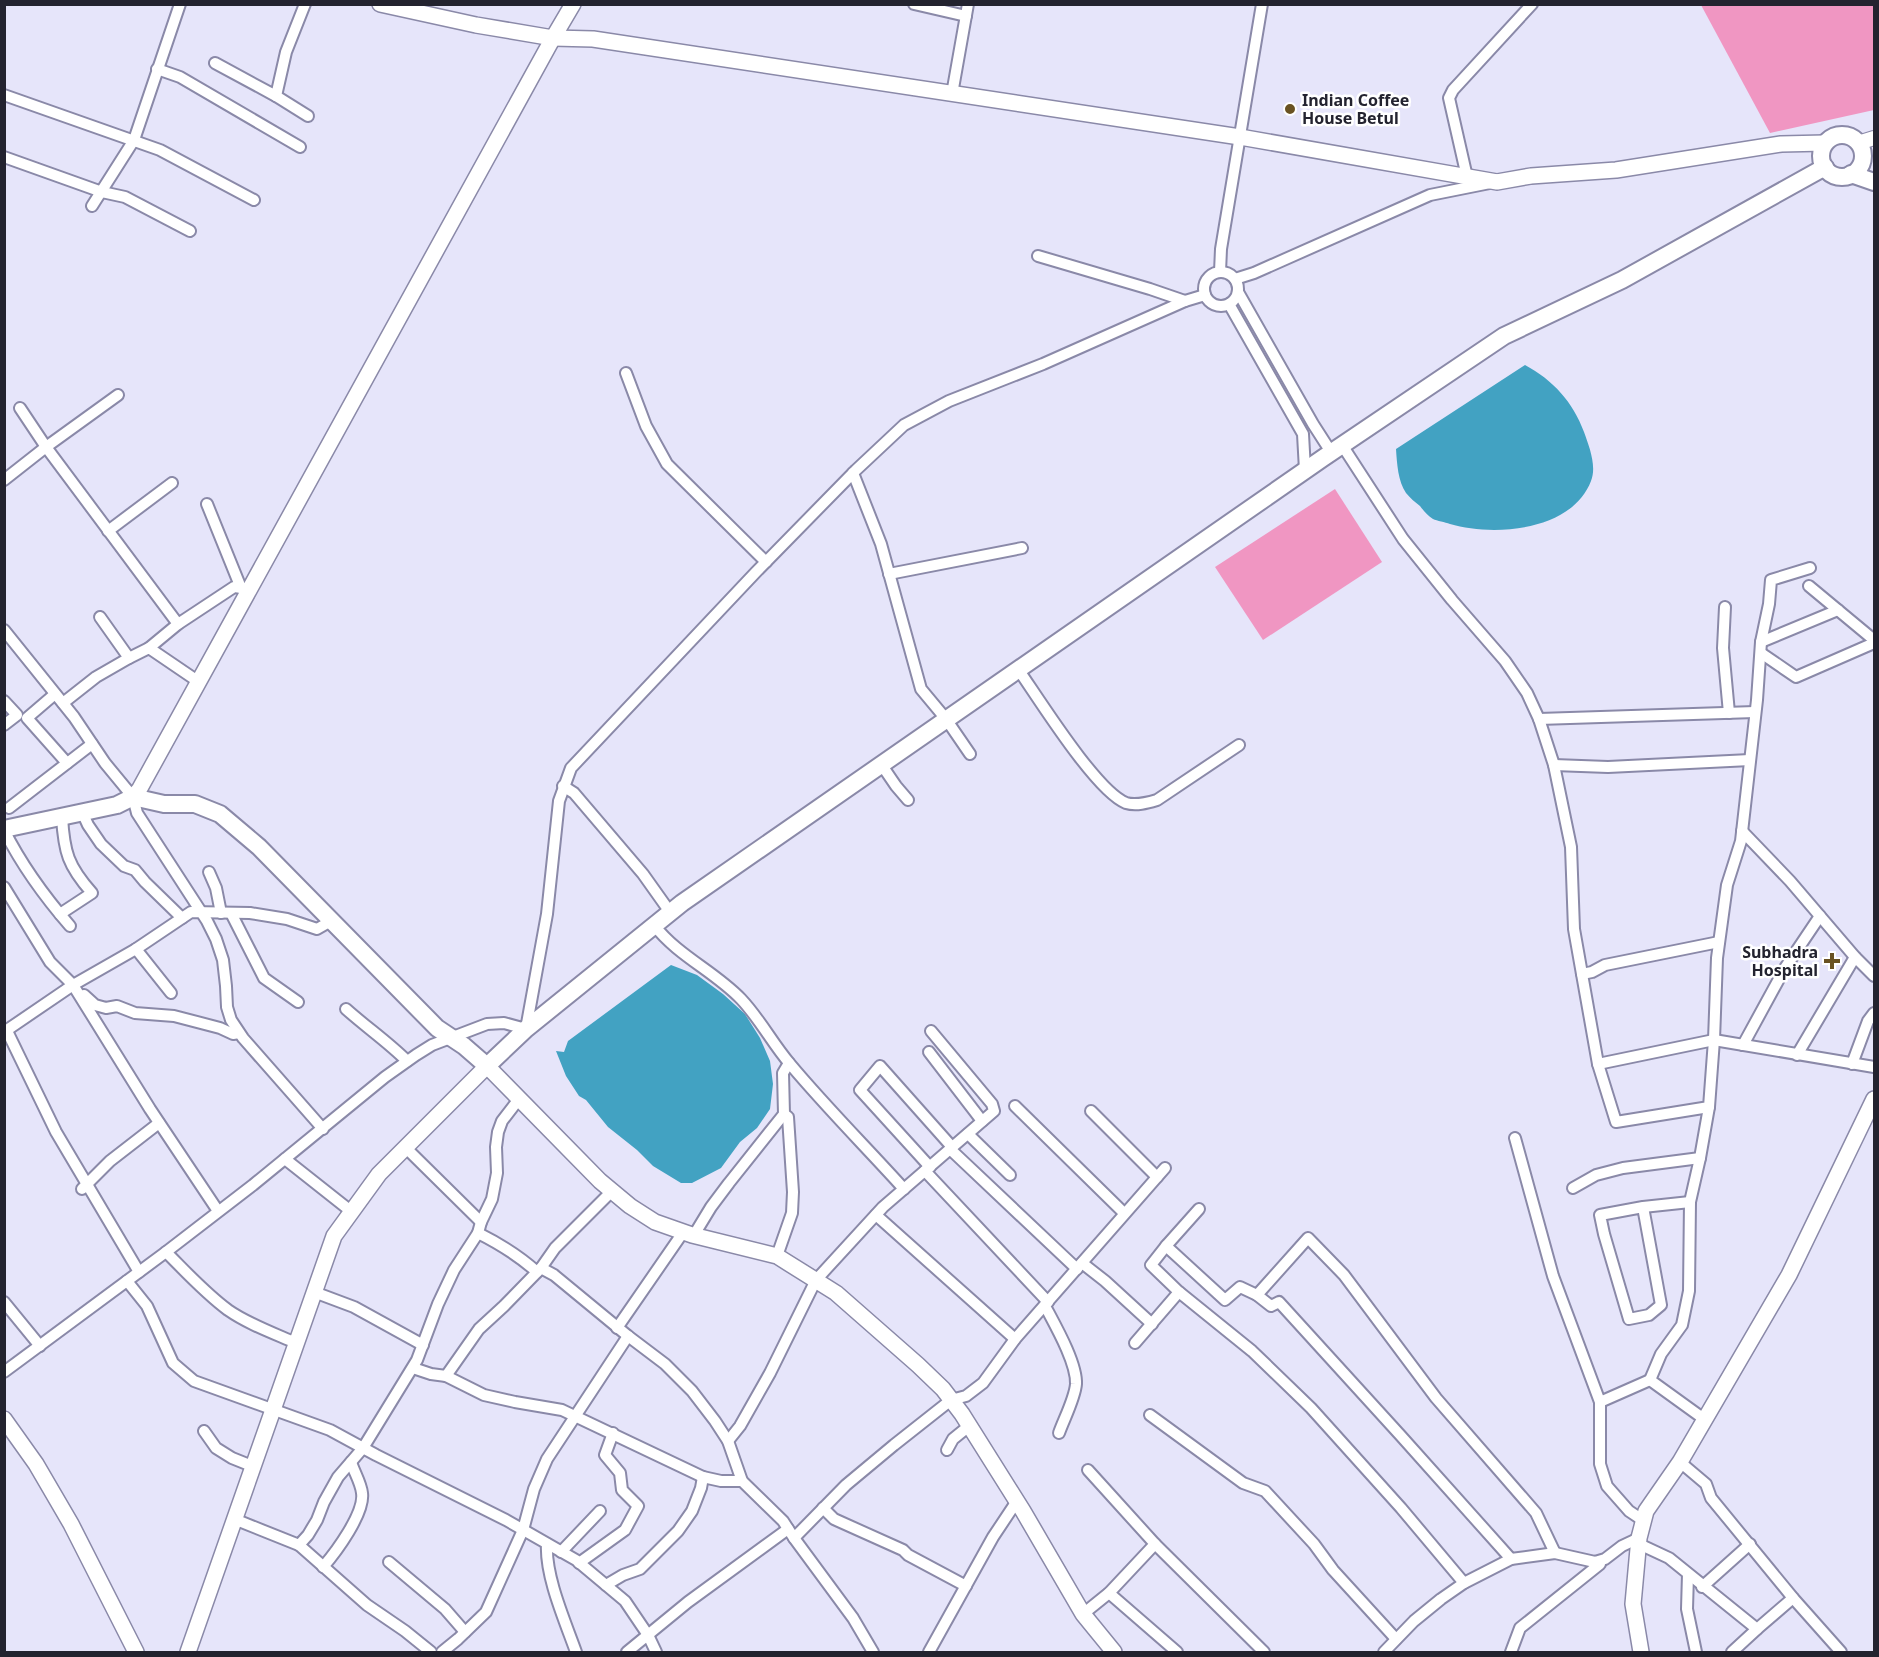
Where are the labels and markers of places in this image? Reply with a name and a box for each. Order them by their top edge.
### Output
place label: Indian Coffee House Betul [1302,89,1409,129]
marker: Indian Coffee House Betul [1283,102,1297,116]
place label: Subhadra Hospital [1742,941,1818,981]
marker: Subhadra Hospital [1823,952,1841,970]

